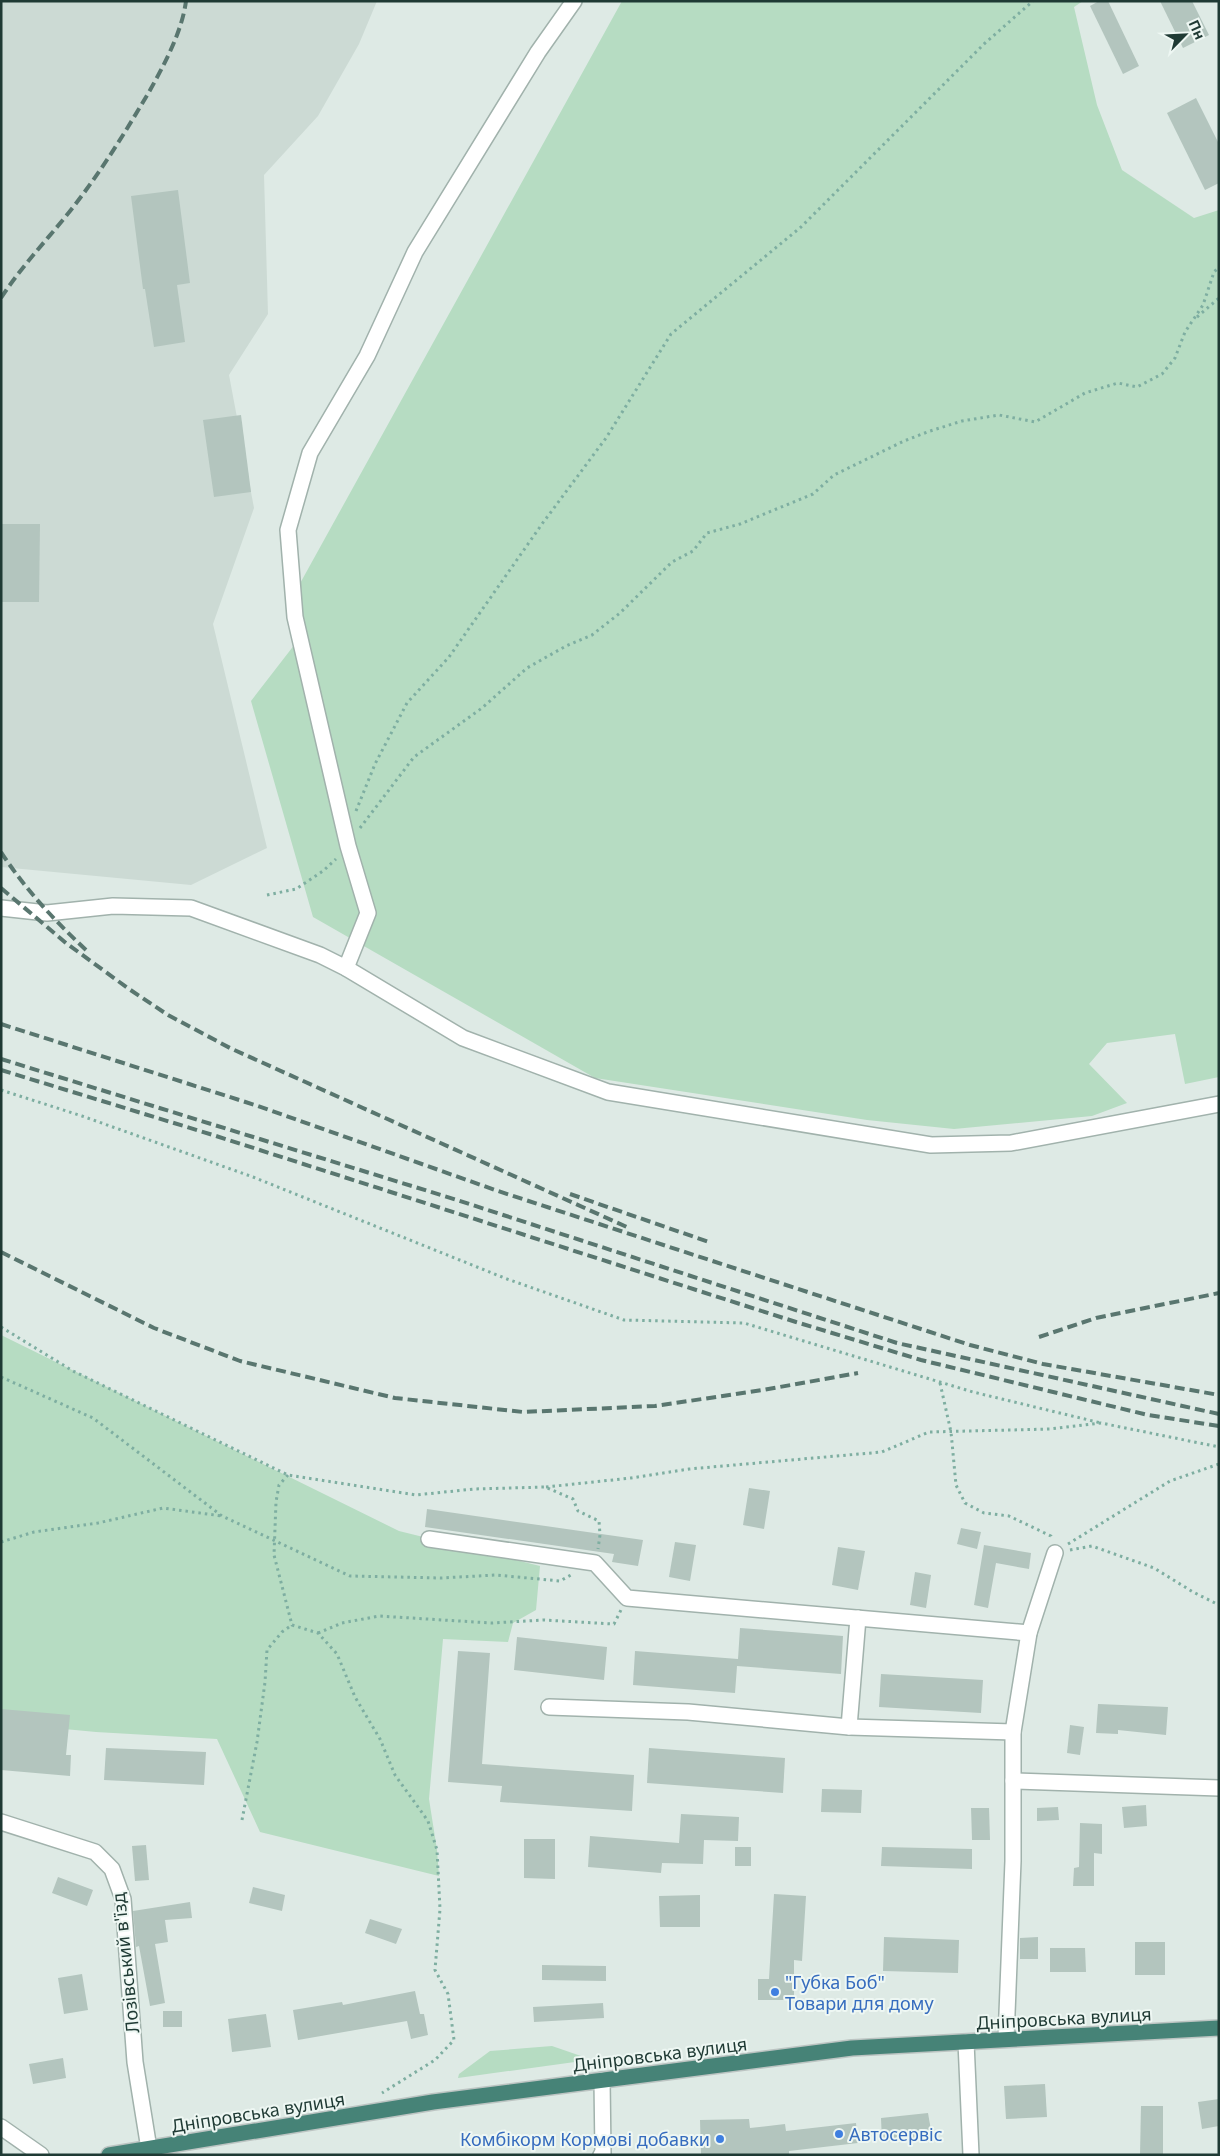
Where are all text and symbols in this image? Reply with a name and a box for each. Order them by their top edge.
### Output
north arrow [1160,10,1210,60]
text: Пн [1185,17,1210,42]
street label: Лозівський в'їзд [106,1891,144,2034]
place label: "Губка Боб" Товари для дому [785,1970,934,2015]
marker: "Губка Боб" Товари для дому [769,1986,781,1998]
street label: Дніпровська вулиця [976,2001,1152,2035]
street label: Дніпровська вулиця [571,2031,749,2077]
street label: Дніпровська вулиця [169,2086,347,2138]
place label: Автосервіс [849,2122,943,2146]
place label: Комбікорм Кормові добавки [460,2127,710,2151]
marker: Автосервіс [833,2128,845,2140]
marker: Комбікорм Кормові добавки [714,2133,726,2145]

